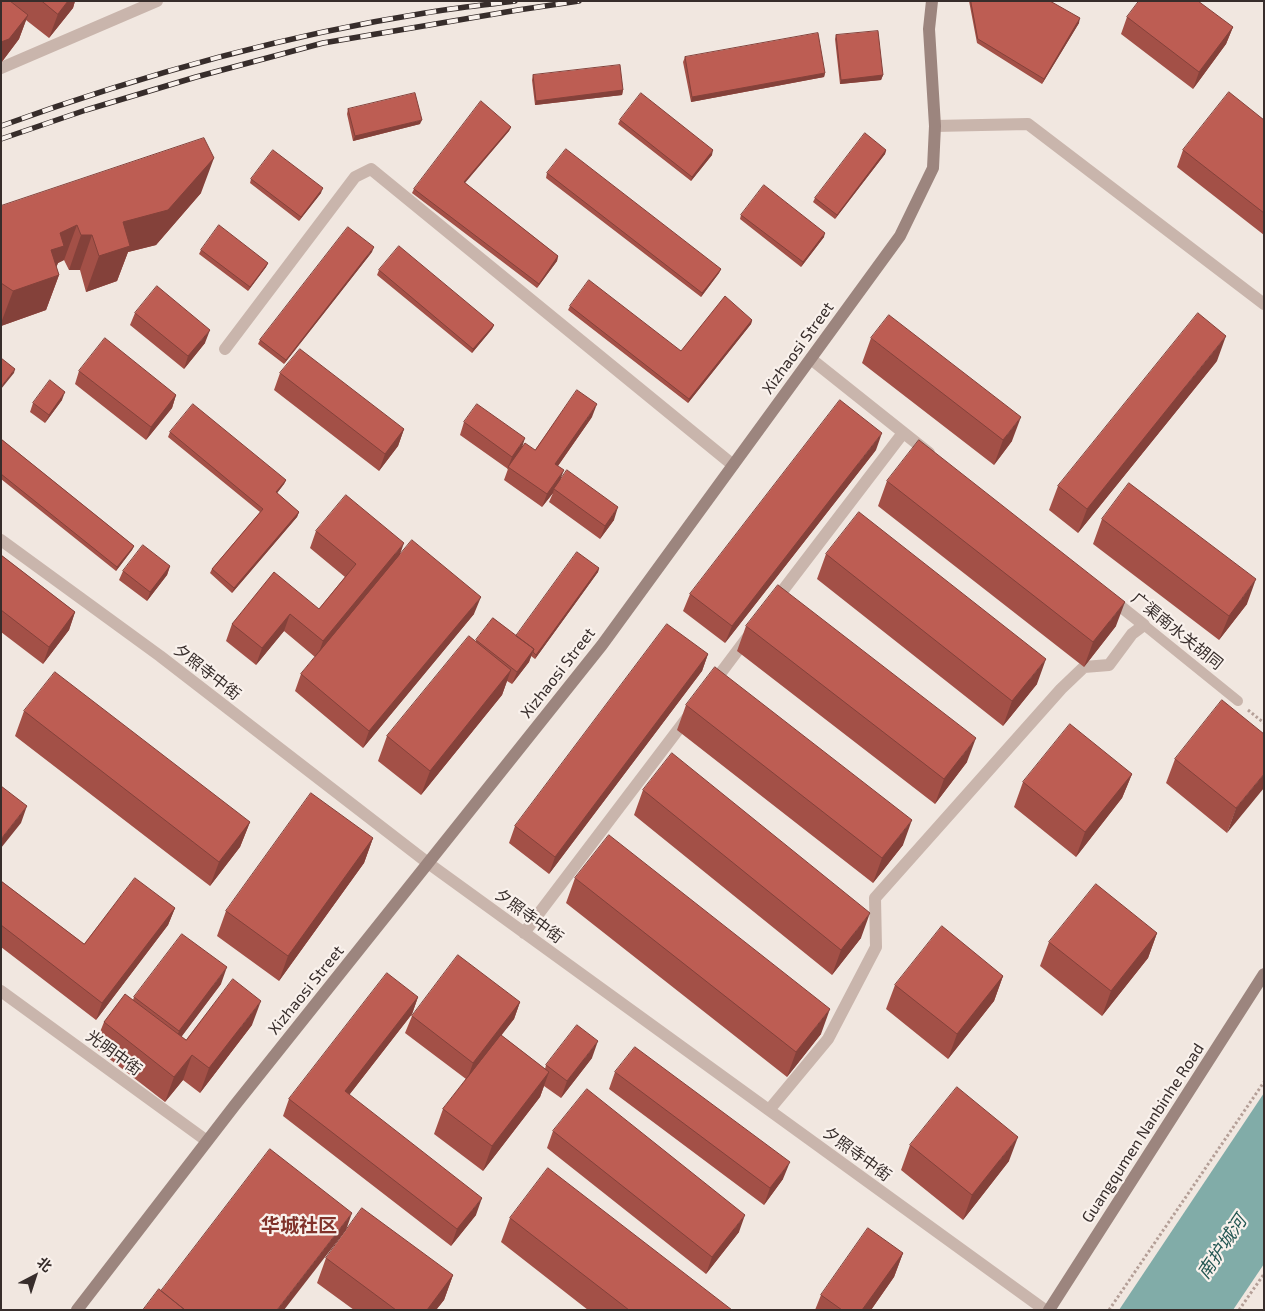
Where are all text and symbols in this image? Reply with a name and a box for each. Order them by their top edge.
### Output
street label: Xizhaosi Street [758,298,838,398]
street label: 广渠南水关胡同 [1127,588,1227,674]
street label: Xizhaosi Street [517,624,599,722]
street label: 夕照寺中街 [170,640,244,704]
street label: 夕照寺中街 [491,885,567,947]
street label: Xizhaosi Street [264,942,348,1038]
street label: 光明中街 [82,1026,146,1080]
street label: Guangqumen Nanbinhe Road [1078,1040,1208,1226]
street label: 夕照寺中街 [819,1123,895,1185]
water label: 南护城河 [1193,1211,1251,1283]
district label: 华城社区 [261,1215,337,1237]
north arrow [10,1251,60,1301]
text: 北 [34,1253,56,1275]

